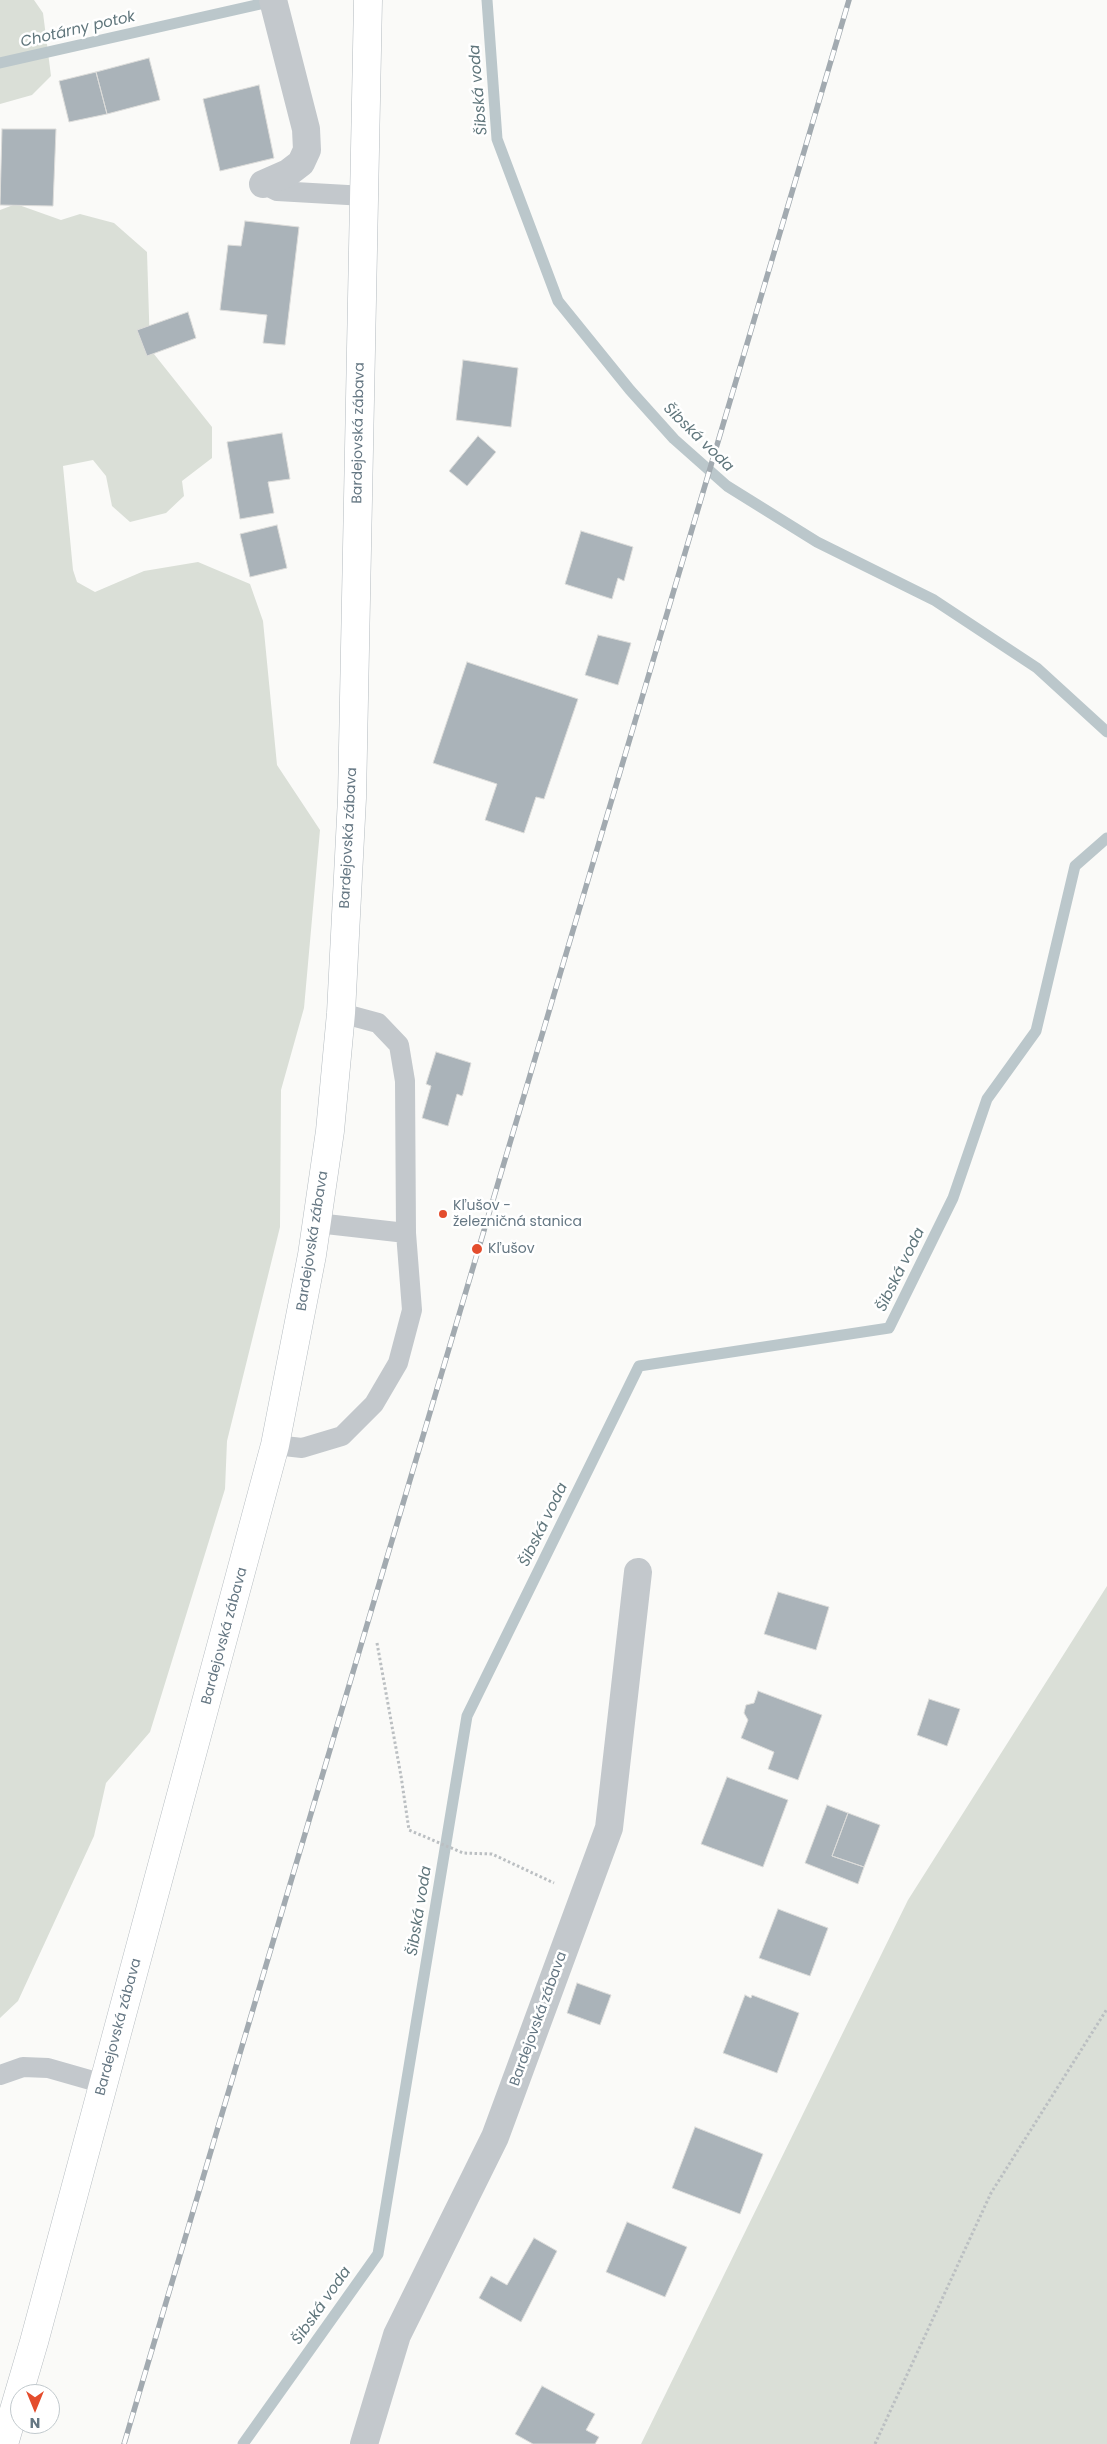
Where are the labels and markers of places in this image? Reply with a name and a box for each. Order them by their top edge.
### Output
place label: Kľušov - železničná stanica [453,1198,582,1230]
marker: Kľušov - železničná stanica [437,1208,449,1220]
place label: Kľušov [488,1241,535,1257]
marker: Kľušov [470,1242,484,1256]

